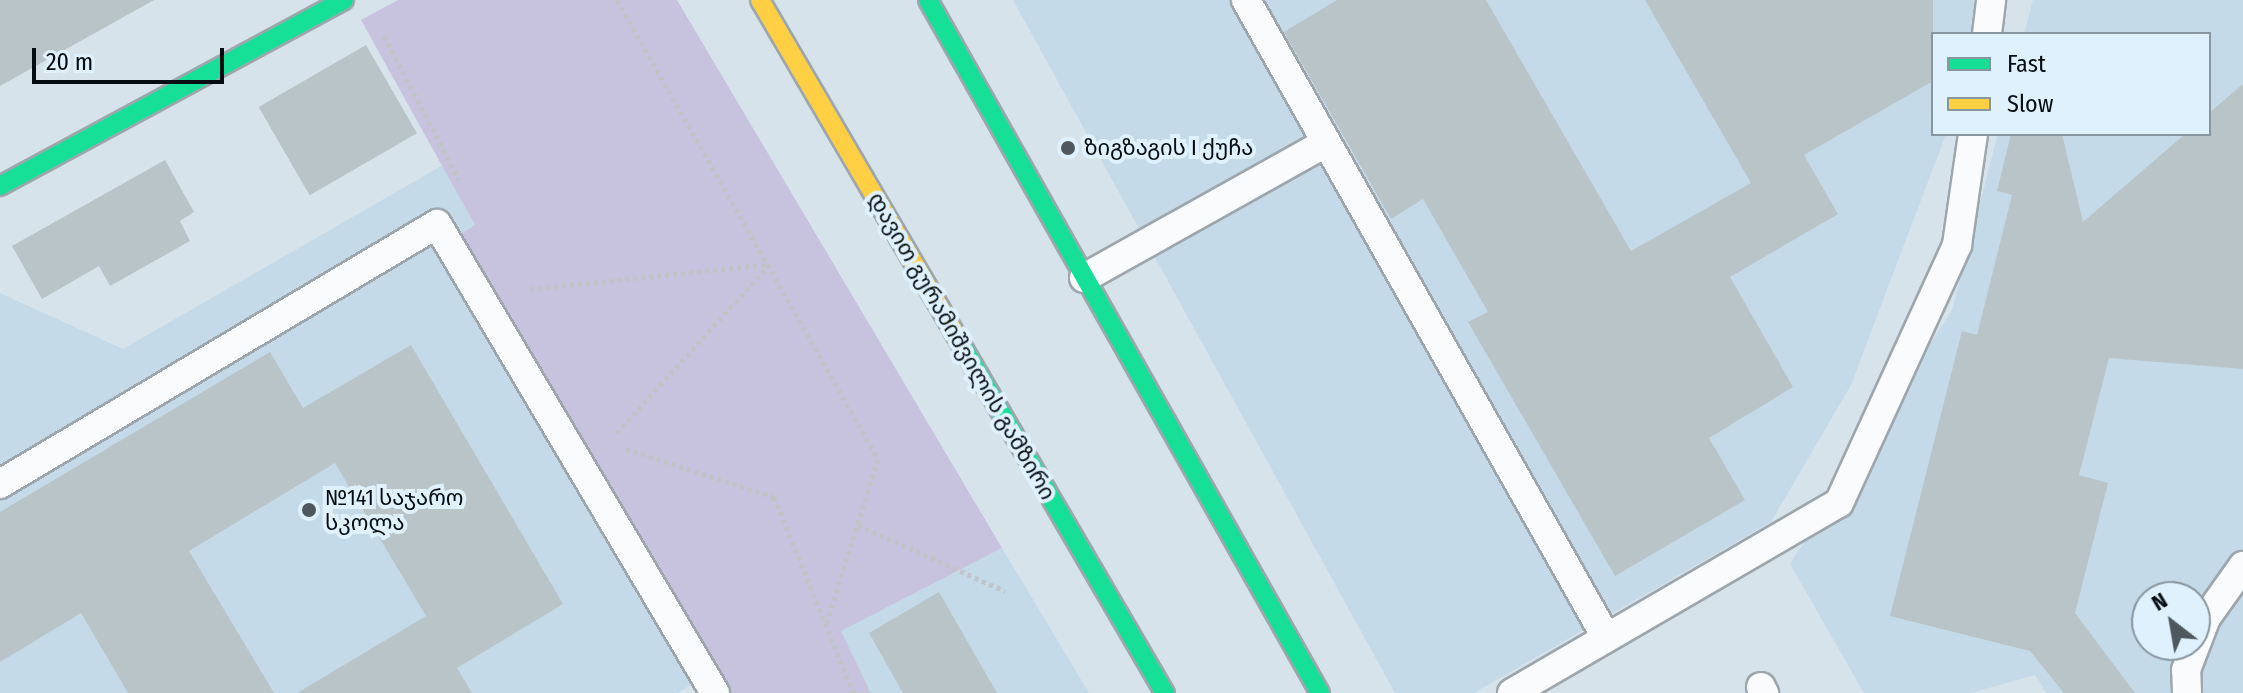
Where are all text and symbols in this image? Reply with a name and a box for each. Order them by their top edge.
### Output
scale bar [36,32,228,82]
legend [1931,32,2211,136]
text: 20 m [46,48,93,76]
text: Fast [2007,50,2046,78]
text: Slow [2007,90,2053,118]
place label: ზიგზაგის I ქუჩა [1084,135,1253,161]
marker: ზიგზაგის I ქუჩა [1059,139,1077,157]
street label: დავით გურამიშვილის გამზირი [863,188,1061,504]
place label: №141 საჯარო სკოლა [325,484,464,536]
marker: №141 საჯარო სკოლა [300,501,318,519]
north arrow [2131,581,2211,661]
text: N [2147,587,2172,617]

